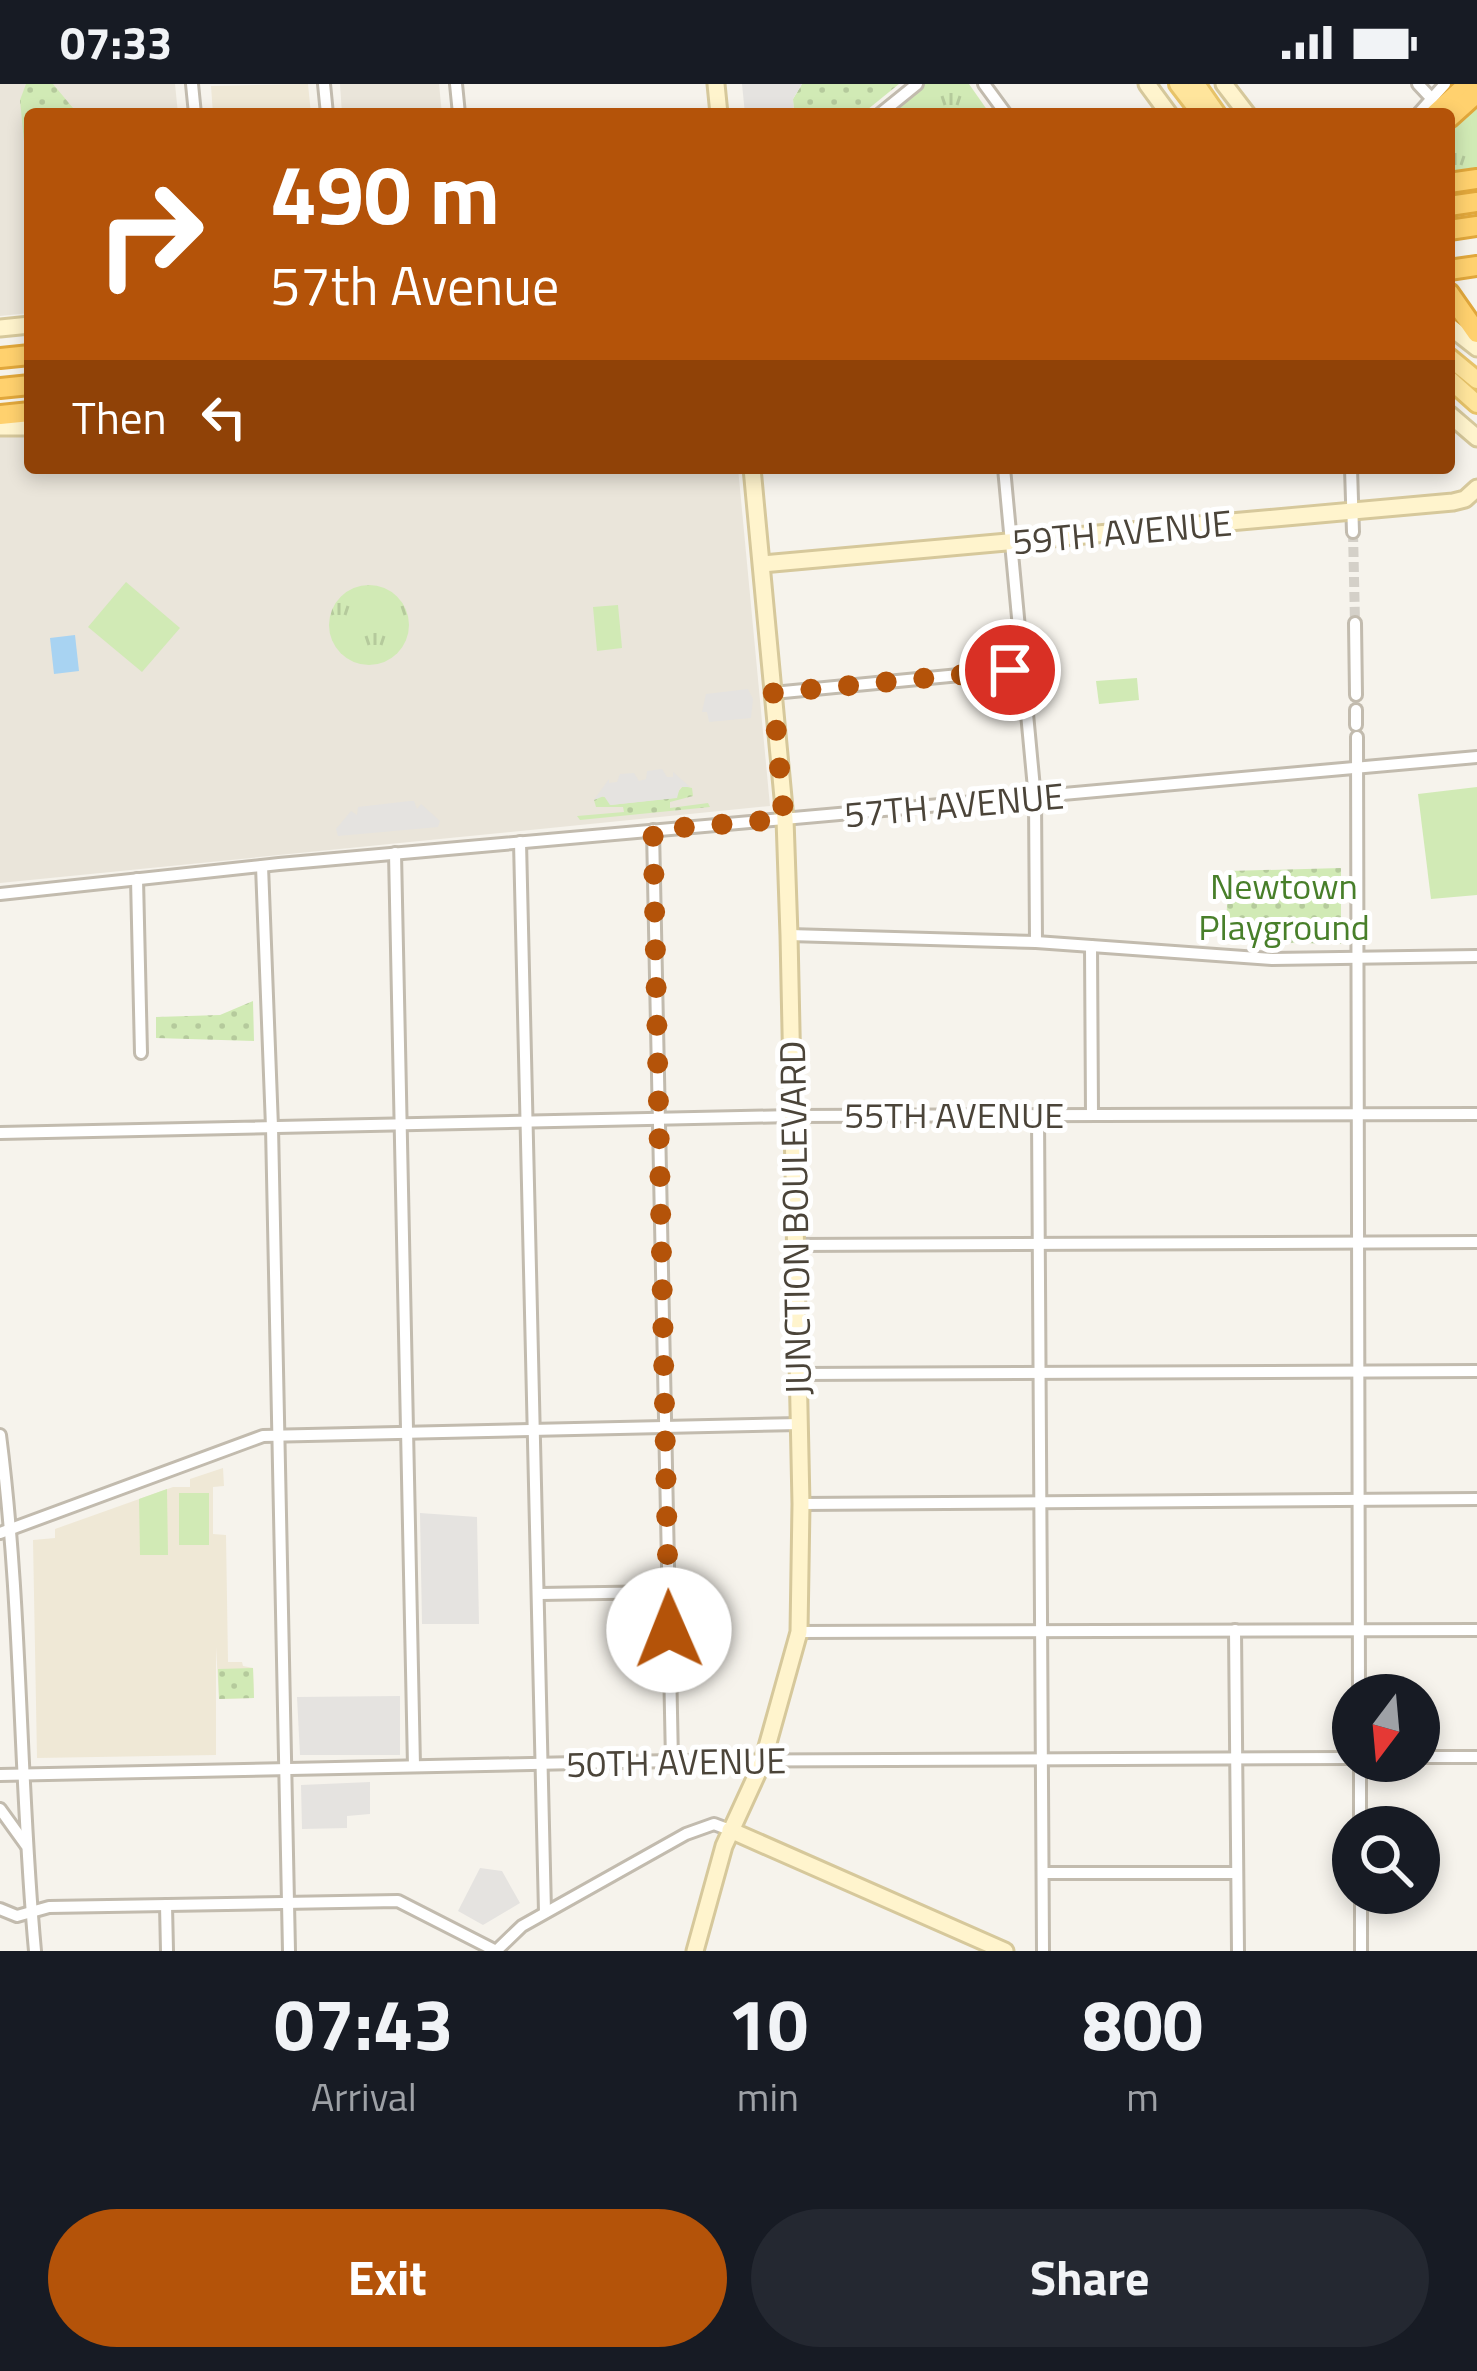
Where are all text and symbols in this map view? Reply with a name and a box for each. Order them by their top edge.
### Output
text: 07:33 [60,8,172,76]
text: 490 m [270,129,500,257]
icon: right [72,156,228,312]
text: 57th Avenue [270,244,559,326]
text: Then [72,383,167,451]
icon: left [191,384,257,450]
street label: 59TH AVENUE [1010,495,1234,568]
pin [959,619,1061,721]
icon: arrive [977,637,1043,703]
street label: 57TH AVENUE [842,768,1066,841]
park label: Newtown Playground [1198,858,1370,954]
street label: JUNCTION BOULEVARD [764,1040,825,1396]
street label: 55TH AVENUE [844,1087,1064,1142]
position arrow [606,1567,732,1693]
north arrow [1332,1674,1440,1782]
map controls [1332,1674,1440,1914]
street label: 50TH AVENUE [565,1732,787,1791]
button: search [1332,1806,1440,1914]
text: 07:43 [274,1968,454,2078]
text: 10 [728,1968,808,2078]
text: 800 [1082,1968,1203,2078]
text: Arrival [311,2067,417,2126]
text: min [737,2067,799,2126]
text: m [1126,2067,1159,2126]
button: Exit [48,2209,727,2347]
button: Share [751,2209,1429,2347]

